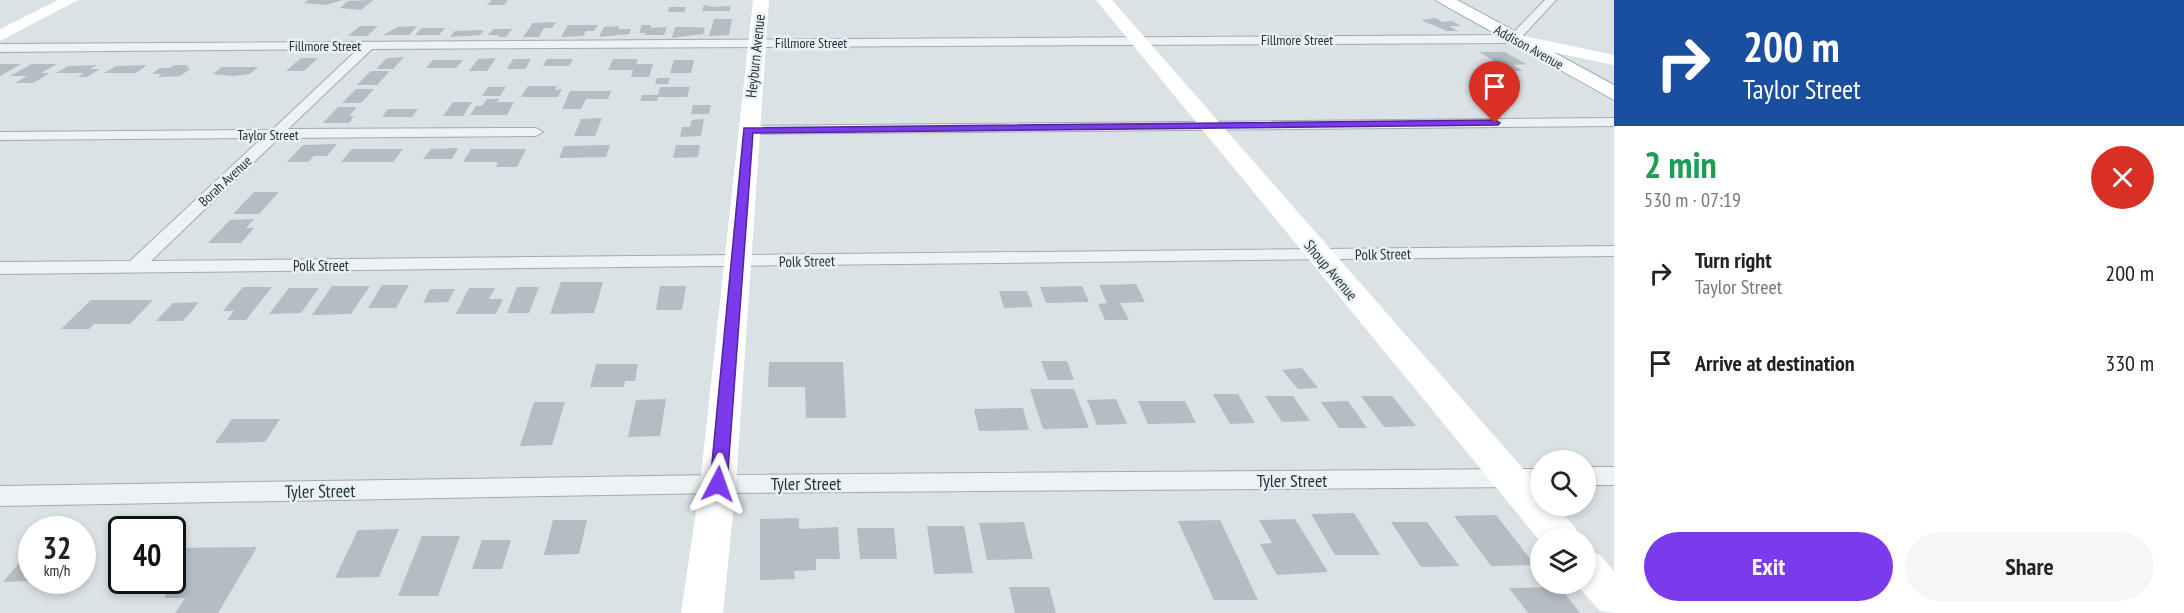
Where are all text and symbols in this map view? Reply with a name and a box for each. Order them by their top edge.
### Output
street label: Heyburn Avenue [741,13,769,99]
text: 200 m [1743,19,1840,74]
street label: Addison Avenue [1491,21,1567,74]
icon: right [1644,24,1722,102]
street label: Fillmore Street [1261,31,1333,49]
street label: Fillmore Street [775,34,847,52]
street label: Fillmore Street [289,37,361,55]
pin [1469,61,1520,123]
icon: arrive [1478,70,1511,103]
text: Taylor Street [1743,72,1861,106]
street label: Taylor Street [237,126,299,144]
text: 2 min [1644,141,1717,188]
button: close [2091,146,2154,209]
street label: Borah Avenue [195,152,256,210]
text: 530 m · 07:19 [1644,187,1741,213]
street label: Shoup Avenue [1300,236,1362,304]
street label: Polk Street [1355,244,1411,264]
text: Turn right [1695,246,1772,274]
street label: Polk Street [779,251,835,271]
street label: Polk Street [293,256,349,275]
icon: right [1644,257,1677,290]
text: 200 m [2105,259,2154,287]
text: Taylor Street [1695,274,1782,300]
icon: arrive [1644,347,1677,380]
text: Arrive at destination [1695,349,1855,377]
text: 330 m [2105,349,2154,377]
map controls [1530,450,1596,594]
button: search [1530,450,1596,516]
position arrow [686,452,750,516]
street label: Tyler Street [1257,469,1327,492]
street label: Tyler Street [771,472,841,495]
street label: Tyler Street [284,479,356,503]
speed limit sign: 40 [108,516,186,594]
text: 32 [43,528,71,567]
button: layers [1530,528,1596,594]
button: Exit [1644,532,1893,601]
button: Share [1905,532,2154,601]
text: km/h [44,561,70,580]

